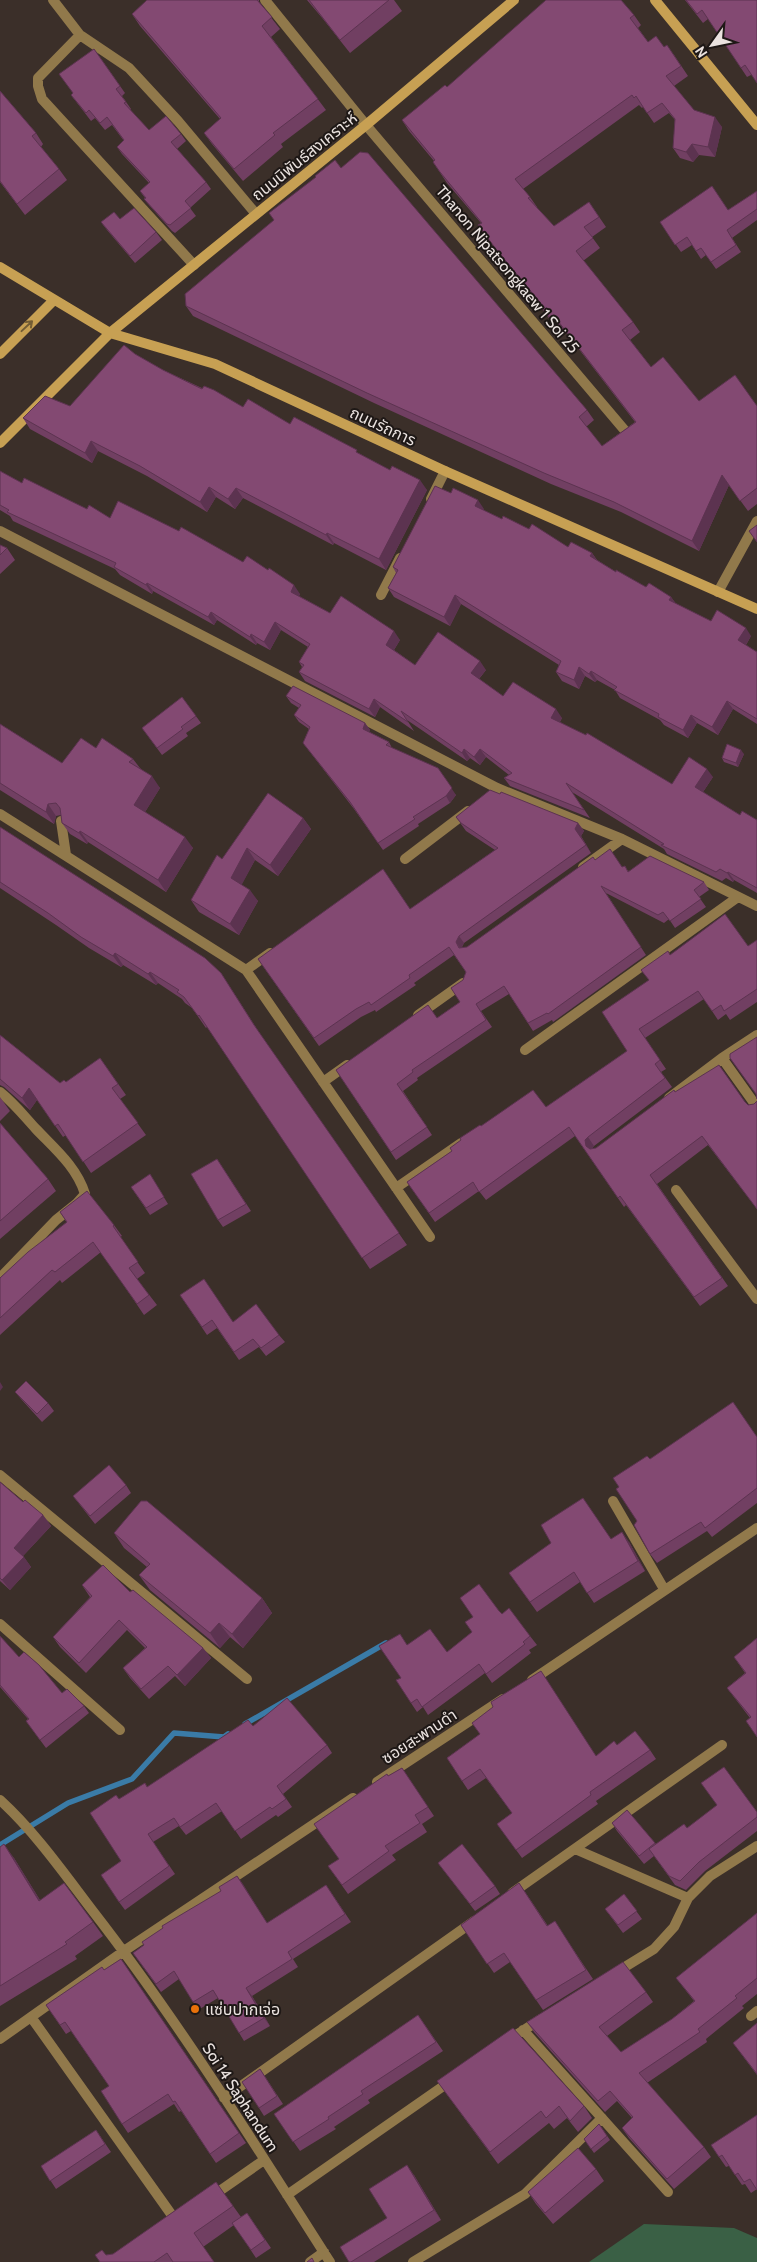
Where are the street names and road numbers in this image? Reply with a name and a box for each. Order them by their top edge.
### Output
street label: ถนนนิพันธ์สงเคราะห์ [248,108,361,205]
street label: Thanon Nipatsongkaew 1 Soi 25 [432,182,583,357]
street label: ถนนรัถการ [347,403,419,450]
street label: ซอยสะพานดำ [378,1705,460,1768]
street label: Soi 14 Saphandum [198,2039,283,2155]

